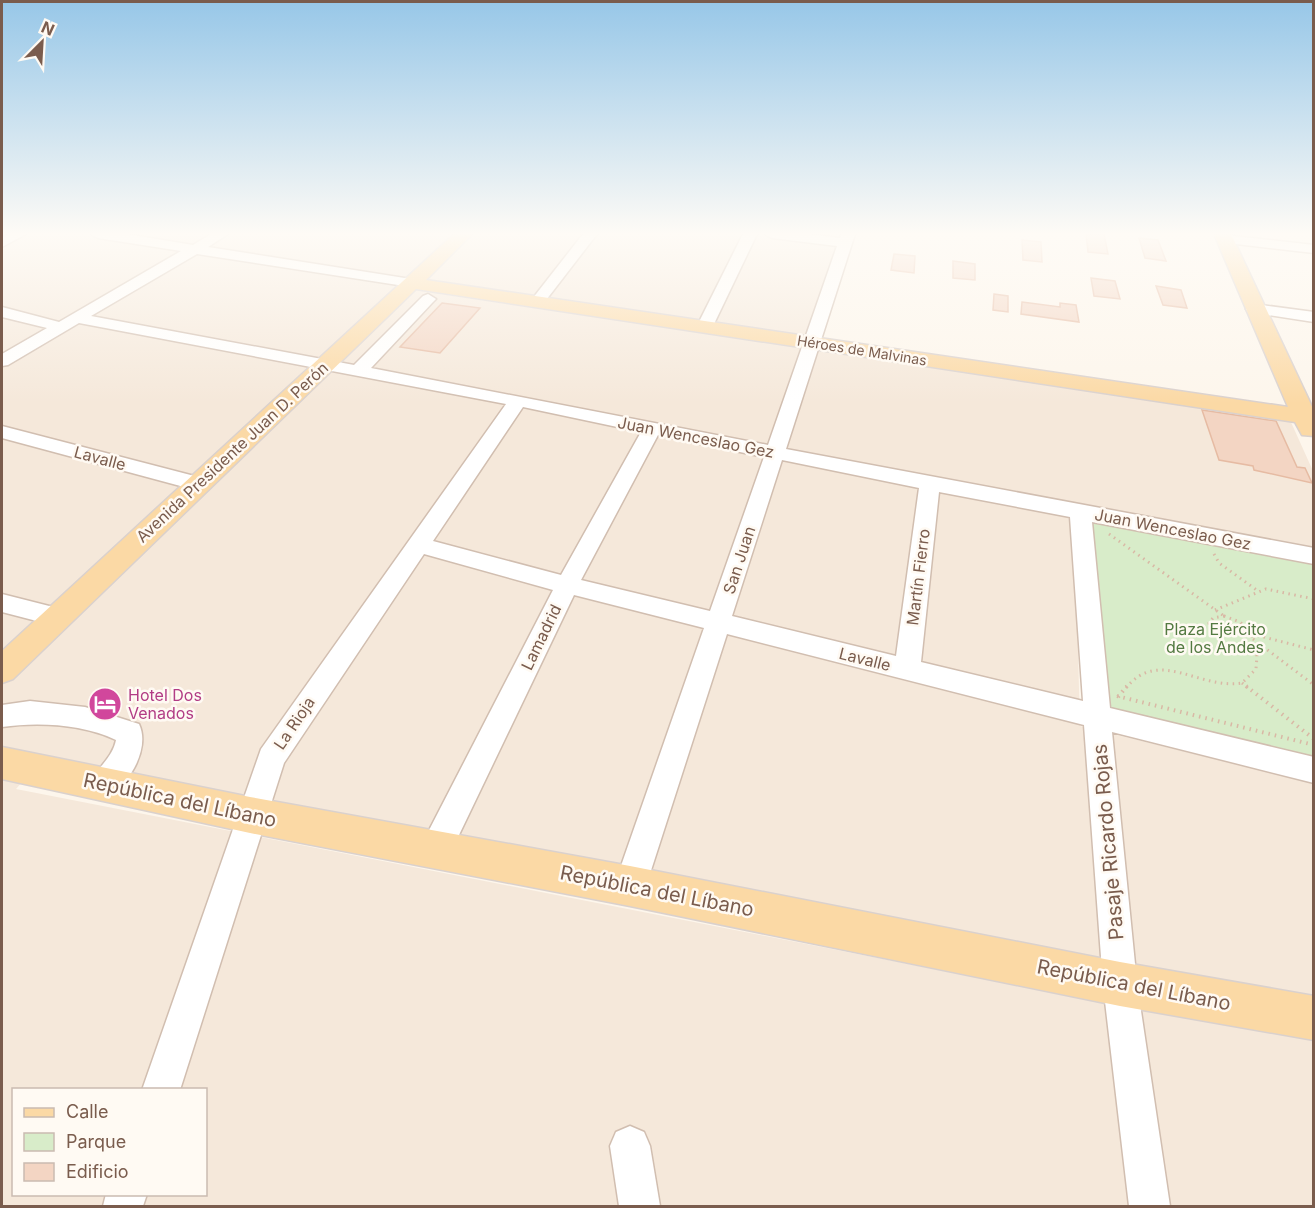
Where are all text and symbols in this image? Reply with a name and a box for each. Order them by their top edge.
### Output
north arrow [12,12,72,72]
text: N [38,17,58,40]
street label: Héroes de Malvinas [796,331,928,369]
street label: Avenida Presidente Juan D. Perón [132,358,332,546]
street label: Juan Wenceslao Gez [616,412,776,462]
street label: Lavalle [72,442,128,474]
street label: Juan Wenceslao Gez [1093,504,1253,554]
street label: San Juan [719,524,759,596]
street label: Martín Fierro [902,528,934,626]
street label: Lamadrid [516,601,566,673]
park label: Plaza Ejército de los Andes [1164,619,1266,657]
street label: Lavalle [837,643,893,675]
place label: Hotel Dos Venados [128,685,202,723]
hotel icon: Hotel Dos Venados [87,686,123,722]
street label: La Rioja [269,693,319,753]
street label: Pasaje Ricardo Rojas [1087,743,1129,941]
street label: República del Líbano [81,768,279,832]
street label: República del Líbano [558,860,756,922]
street label: República del Líbano [1035,954,1233,1016]
legend [12,1088,207,1196]
text: Calle [66,1101,108,1122]
text: Parque [66,1131,126,1152]
text: Edificio [66,1161,129,1182]

